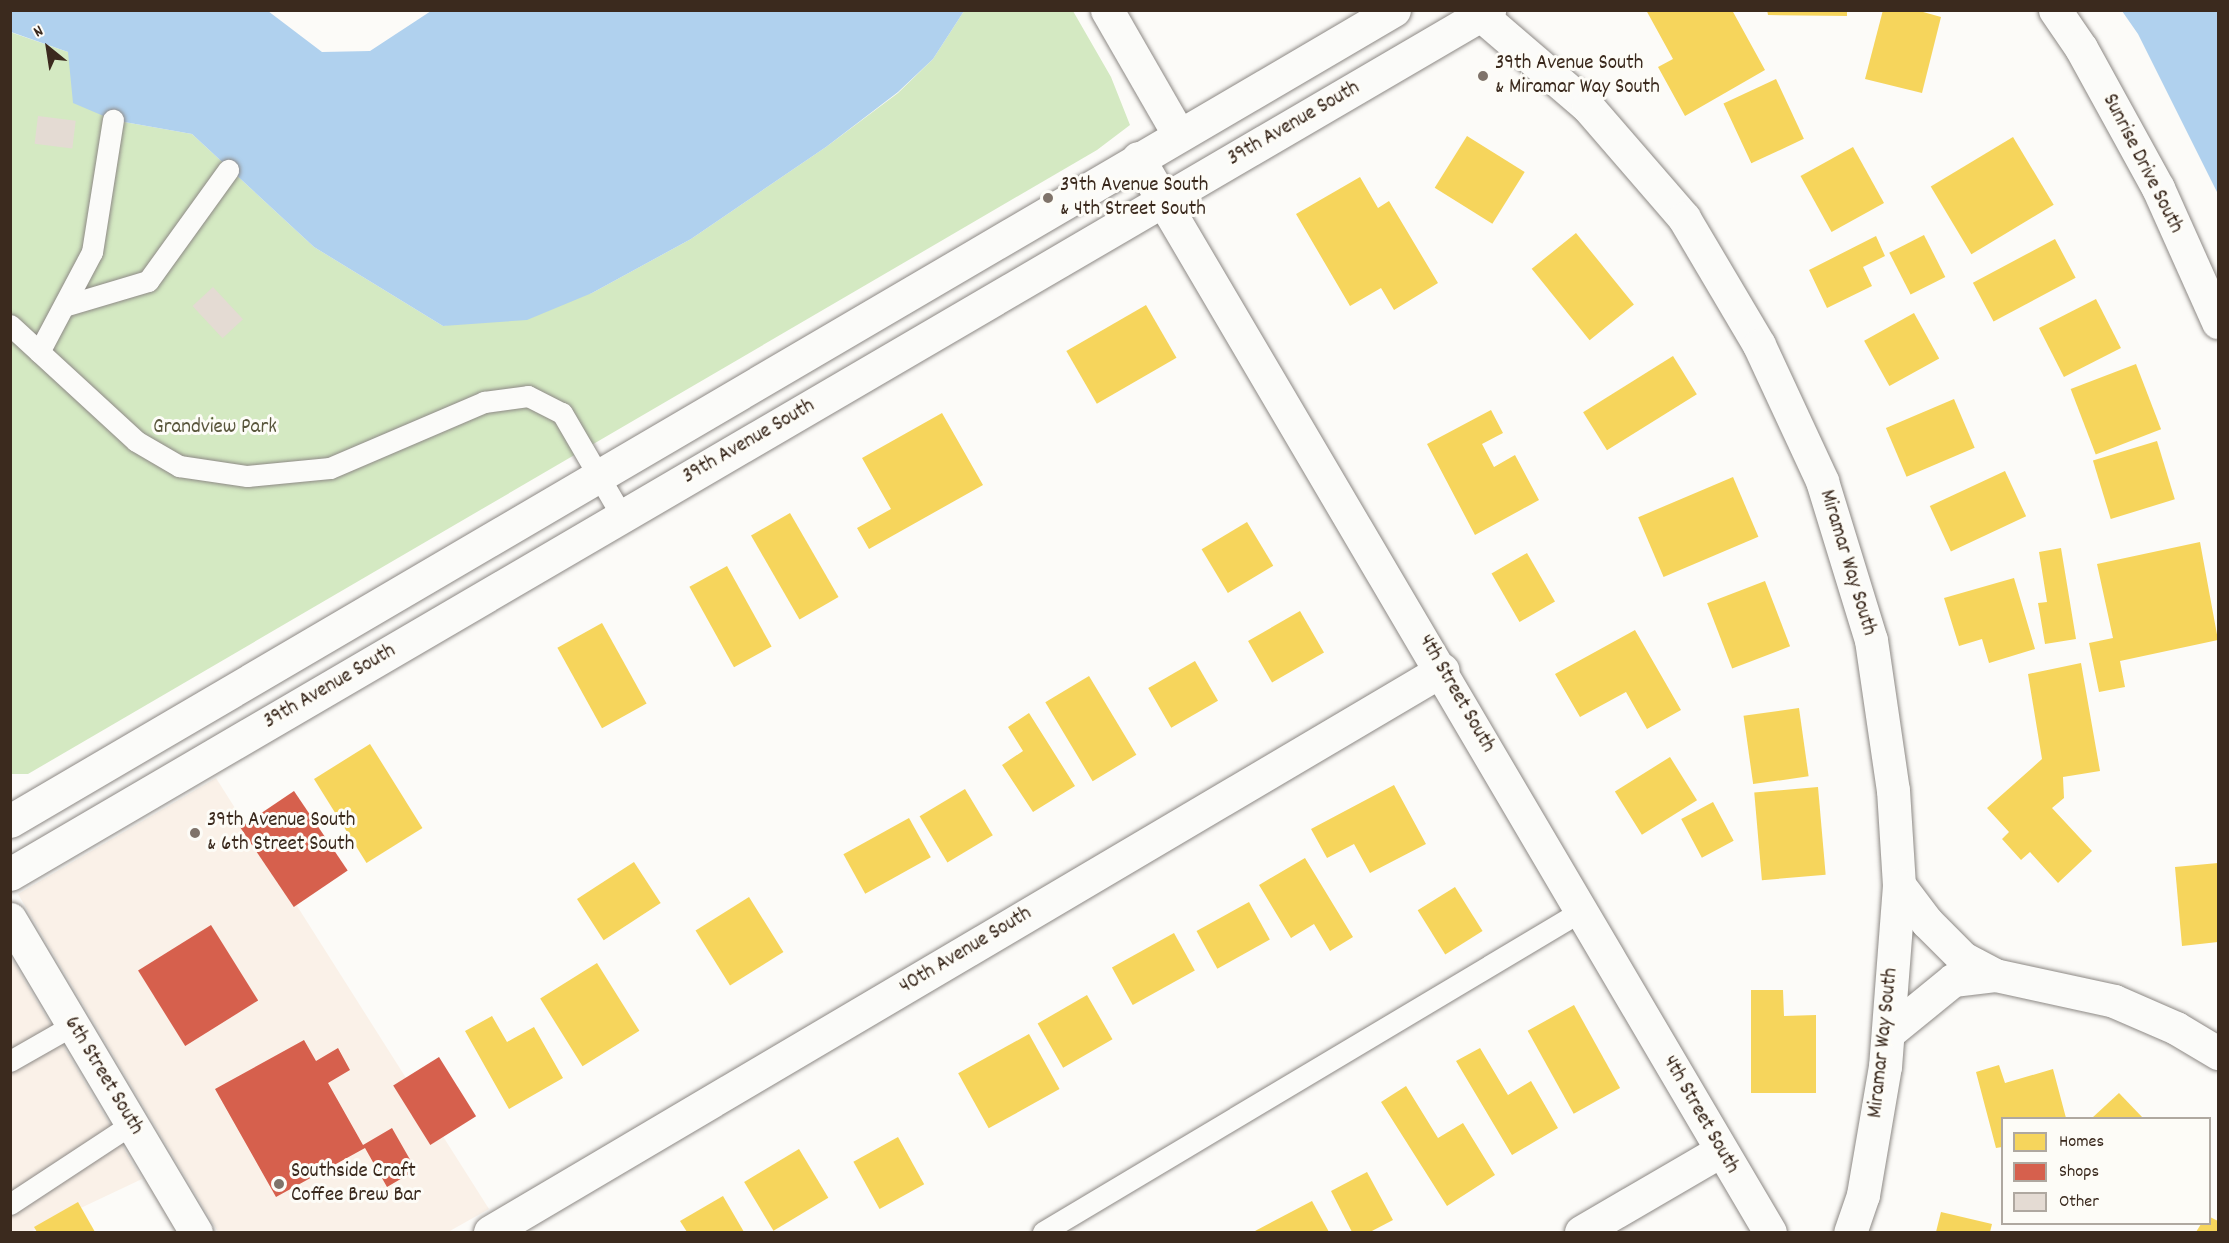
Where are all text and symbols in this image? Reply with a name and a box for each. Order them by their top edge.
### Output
north arrow [18,18,78,78]
text: N [30,20,48,44]
place label: 39th Avenue South & Miramar Way South [1495,51,1660,101]
marker: 39th Avenue South & Miramar Way South [1476,69,1490,83]
street label: 39th Avenue South [1223,76,1365,172]
street label: Sunrise Drive South [2096,90,2188,238]
place label: 39th Avenue South & 4th Street South [1060,173,1208,223]
marker: 39th Avenue South & 4th Street South [1041,191,1055,205]
street label: 39th Avenue South [678,394,820,490]
park label: Grandview Park [153,415,277,441]
street label: Miramar Way South [1813,487,1881,639]
street label: 4th Street South [1412,631,1500,757]
street label: 39th Avenue South [259,639,401,735]
place label: 39th Avenue South & 6th Street South [207,808,355,858]
marker: 39th Avenue South & 6th Street South [188,826,202,840]
street label: 40th Avenue South [895,902,1037,1000]
street label: Miramar Way South [1864,967,1904,1119]
street label: 6th Street South [58,1012,148,1140]
street label: 4th Street South [1656,1052,1744,1178]
legend [2001,1117,2211,1225]
text: Homes [2059,1130,2104,1155]
place label: Southside Craft Coffee Brew Bar [291,1159,421,1209]
text: Shops [2059,1160,2099,1185]
marker: Southside Craft Coffee Brew Bar [272,1177,286,1191]
text: Other [2059,1190,2099,1215]

